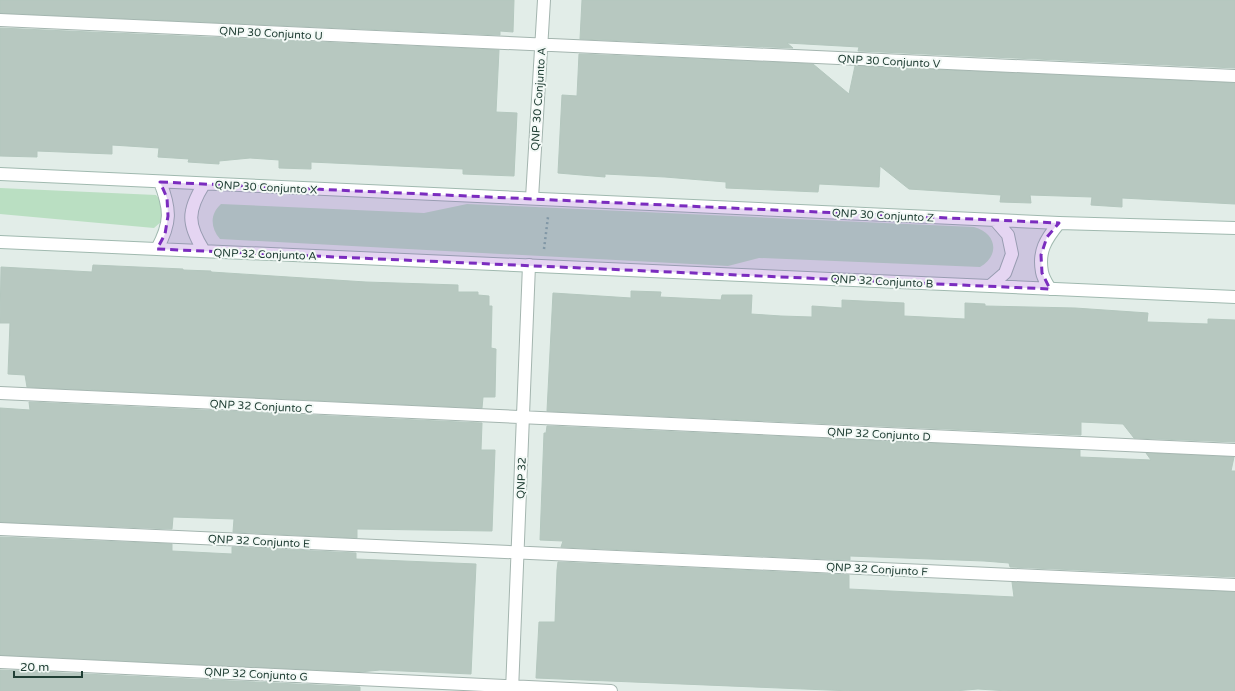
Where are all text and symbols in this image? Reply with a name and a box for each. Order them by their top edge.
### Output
street label: QNP 30 Conjunto U [219,24,323,43]
street label: QNP 30 Conjunto A [528,47,549,151]
street label: QNP 30 Conjunto V [837,52,941,71]
street label: QNP 30 Conjunto X [214,178,318,197]
street label: QNP 30 Conjunto Z [832,206,934,225]
street label: QNP 32 Conjunto A [213,246,317,263]
street label: QNP 32 Conjunto B [830,272,934,291]
street label: QNP 32 Conjunto C [209,397,313,416]
street label: QNP 32 Conjunto D [827,425,931,444]
street label: QNP 32 [514,457,529,499]
street label: QNP 32 Conjunto E [208,532,310,551]
street label: QNP 32 Conjunto F [826,560,929,579]
scale bar [14,653,82,679]
text: 20 m [20,660,49,674]
street label: QNP 32 Conjunto G [204,665,308,684]

